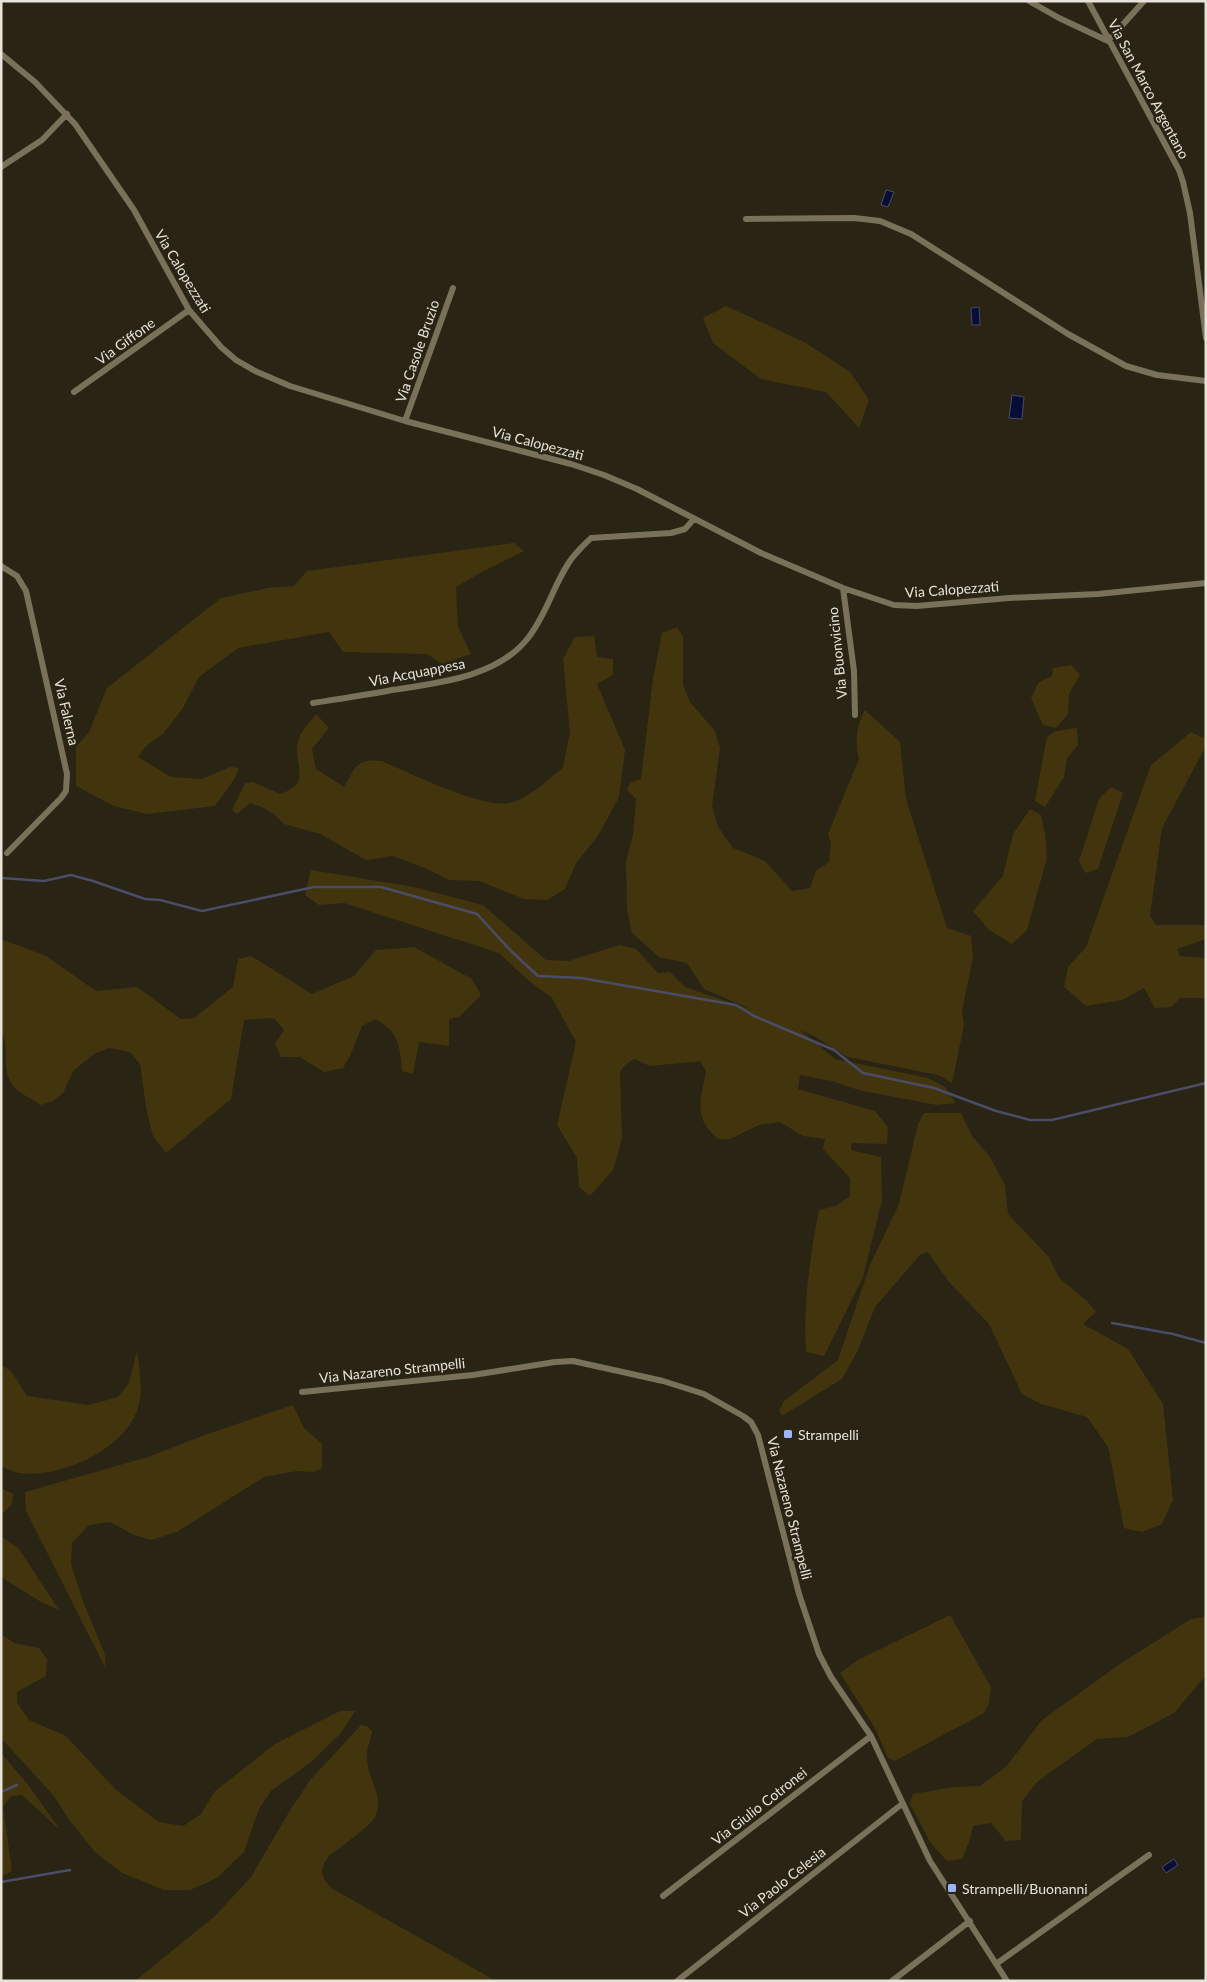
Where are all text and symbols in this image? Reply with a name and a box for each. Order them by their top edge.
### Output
street label: Via San Marco Argentano [1105,16,1193,162]
street label: Via Calopezzati [151,226,215,316]
street label: Via Casole Bruzio [391,297,443,405]
street label: Via Giffone [92,314,158,368]
street label: Via Calopezzati [490,423,586,463]
street label: Via Calopezzati [904,577,1000,601]
street label: Via Buonvicino [824,606,850,700]
street label: Via Acquappesa [368,654,467,690]
street label: Via Falerna [51,677,83,747]
street label: Via Nazareno Strampelli [318,1354,466,1386]
place label: Strampelli [798,1426,859,1443]
marker: Strampelli [782,1428,794,1440]
street label: Via Nazareno Strampelli [764,1435,816,1581]
street label: Via Giulio Cotronei [708,1764,810,1848]
street label: Via Paolo Celesia [735,1843,829,1921]
place label: Strampelli/Buonanni [962,1880,1088,1897]
marker: Strampelli/Buonanni [946,1882,958,1894]

